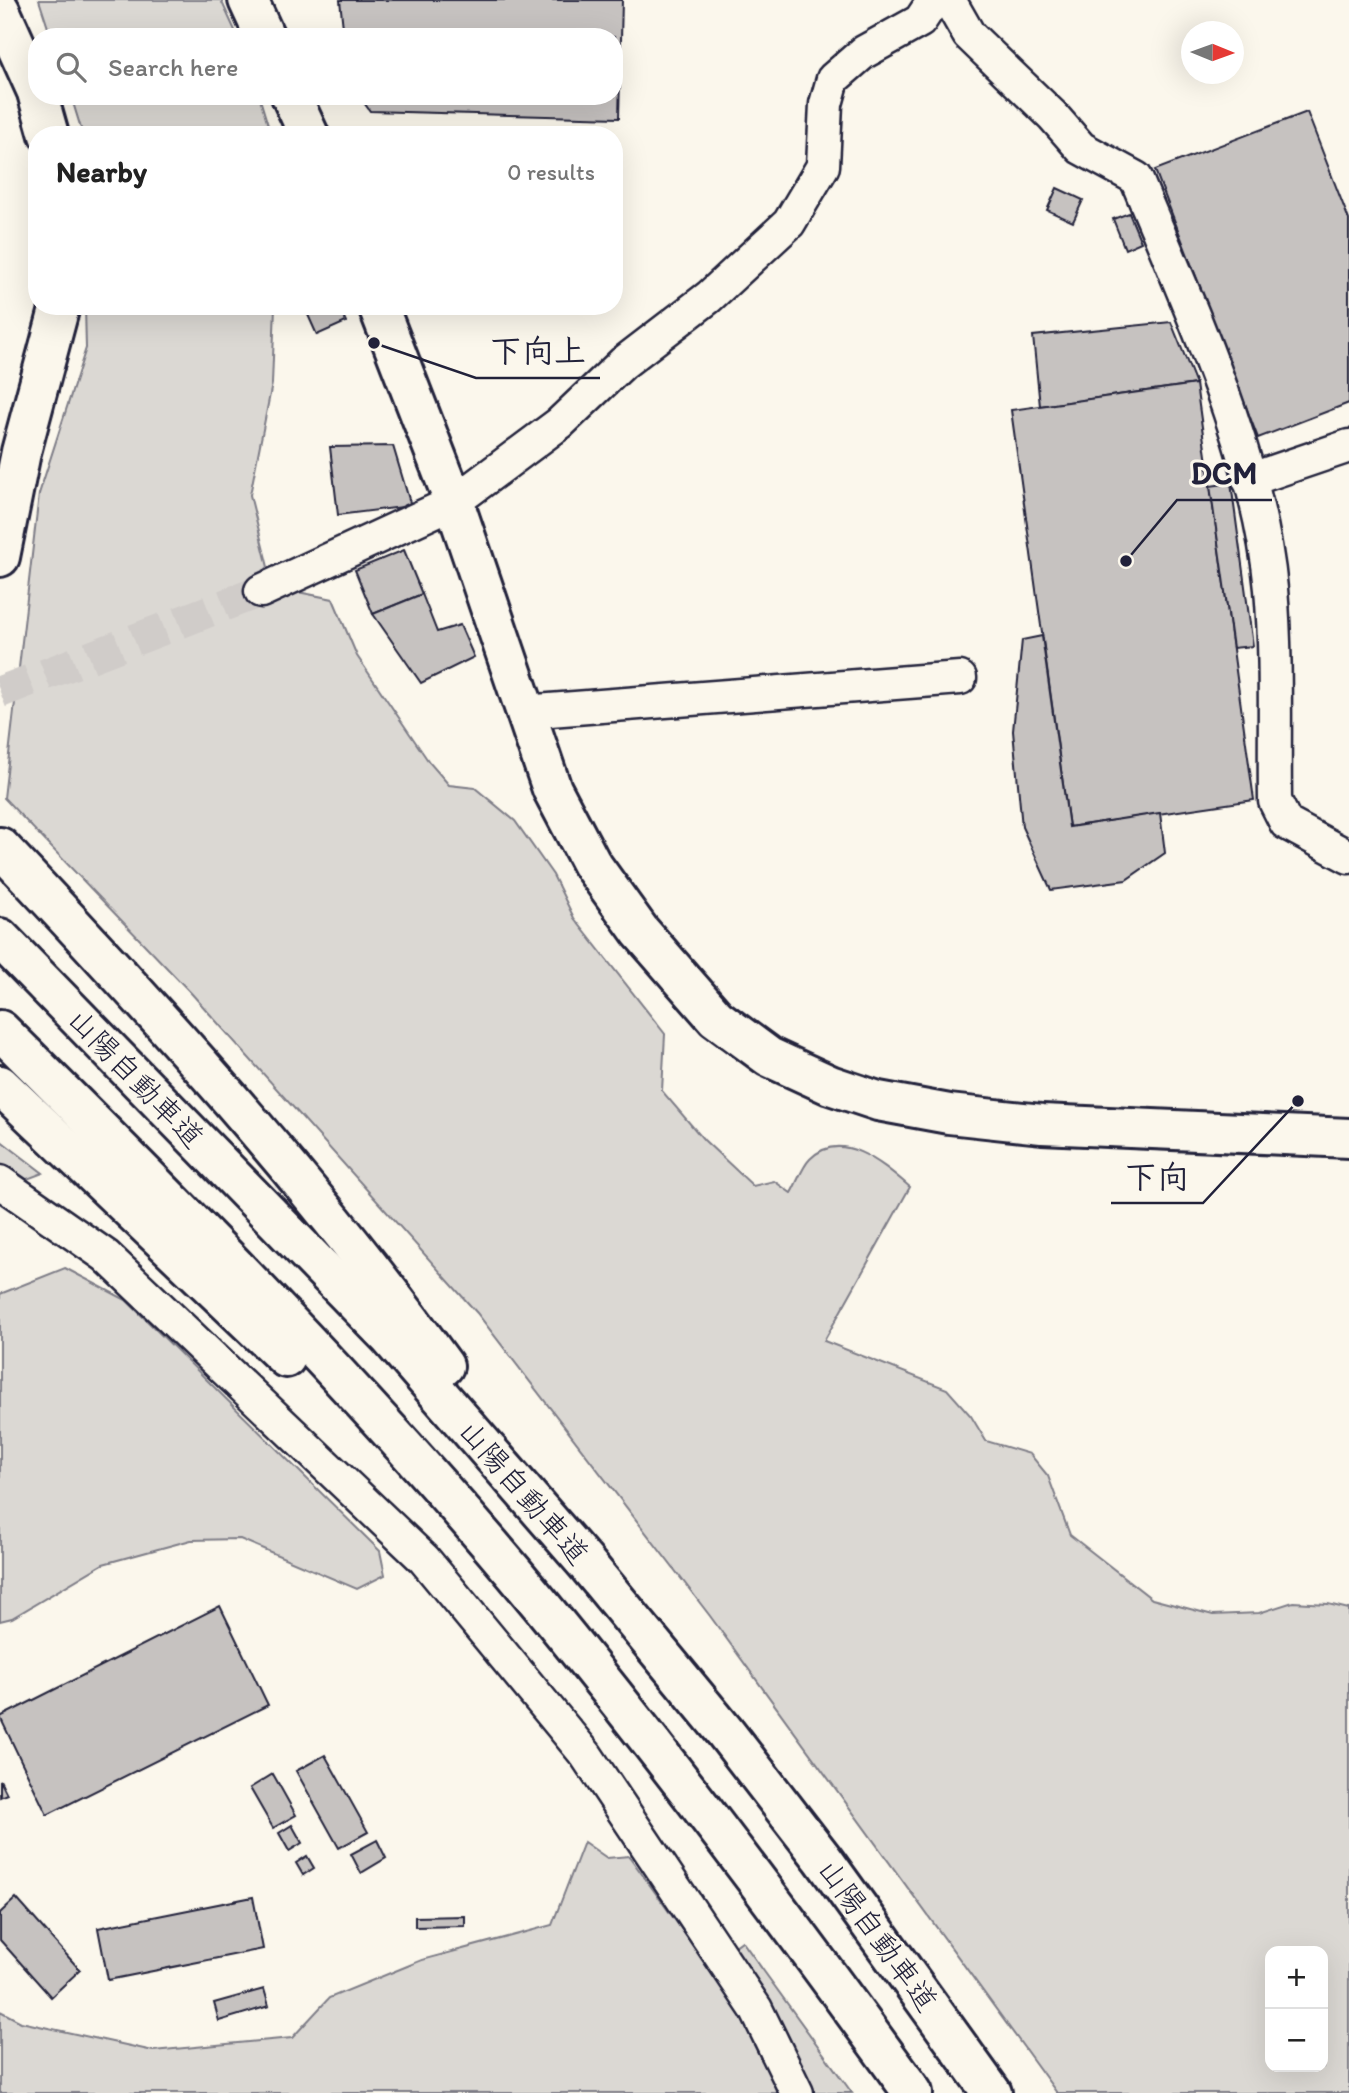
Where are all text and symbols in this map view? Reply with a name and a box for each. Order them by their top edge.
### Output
north arrow [1181,21,1244,84]
search box [28,28,623,105]
icon: search [52,48,90,86]
text: Search here [108,51,238,83]
text: Nearby [56,153,147,190]
text: 0 results [507,158,595,186]
callout: 下向上 [476,325,600,378]
text: 下向上 [490,332,586,370]
callout: DCM [1177,447,1272,500]
text: DCM [1191,454,1257,492]
street label: 山陽自動車道 [60,1000,212,1156]
callout: 下向 [1111,1150,1203,1203]
text: 下向 [1125,1158,1189,1196]
street label: 山陽自動車道 [451,1412,597,1572]
street label: 山陽自動車道 [810,1851,946,2019]
map controls [1265,1946,1328,2072]
button: + [1265,1946,1328,2009]
button: − [1265,2009,1328,2072]

